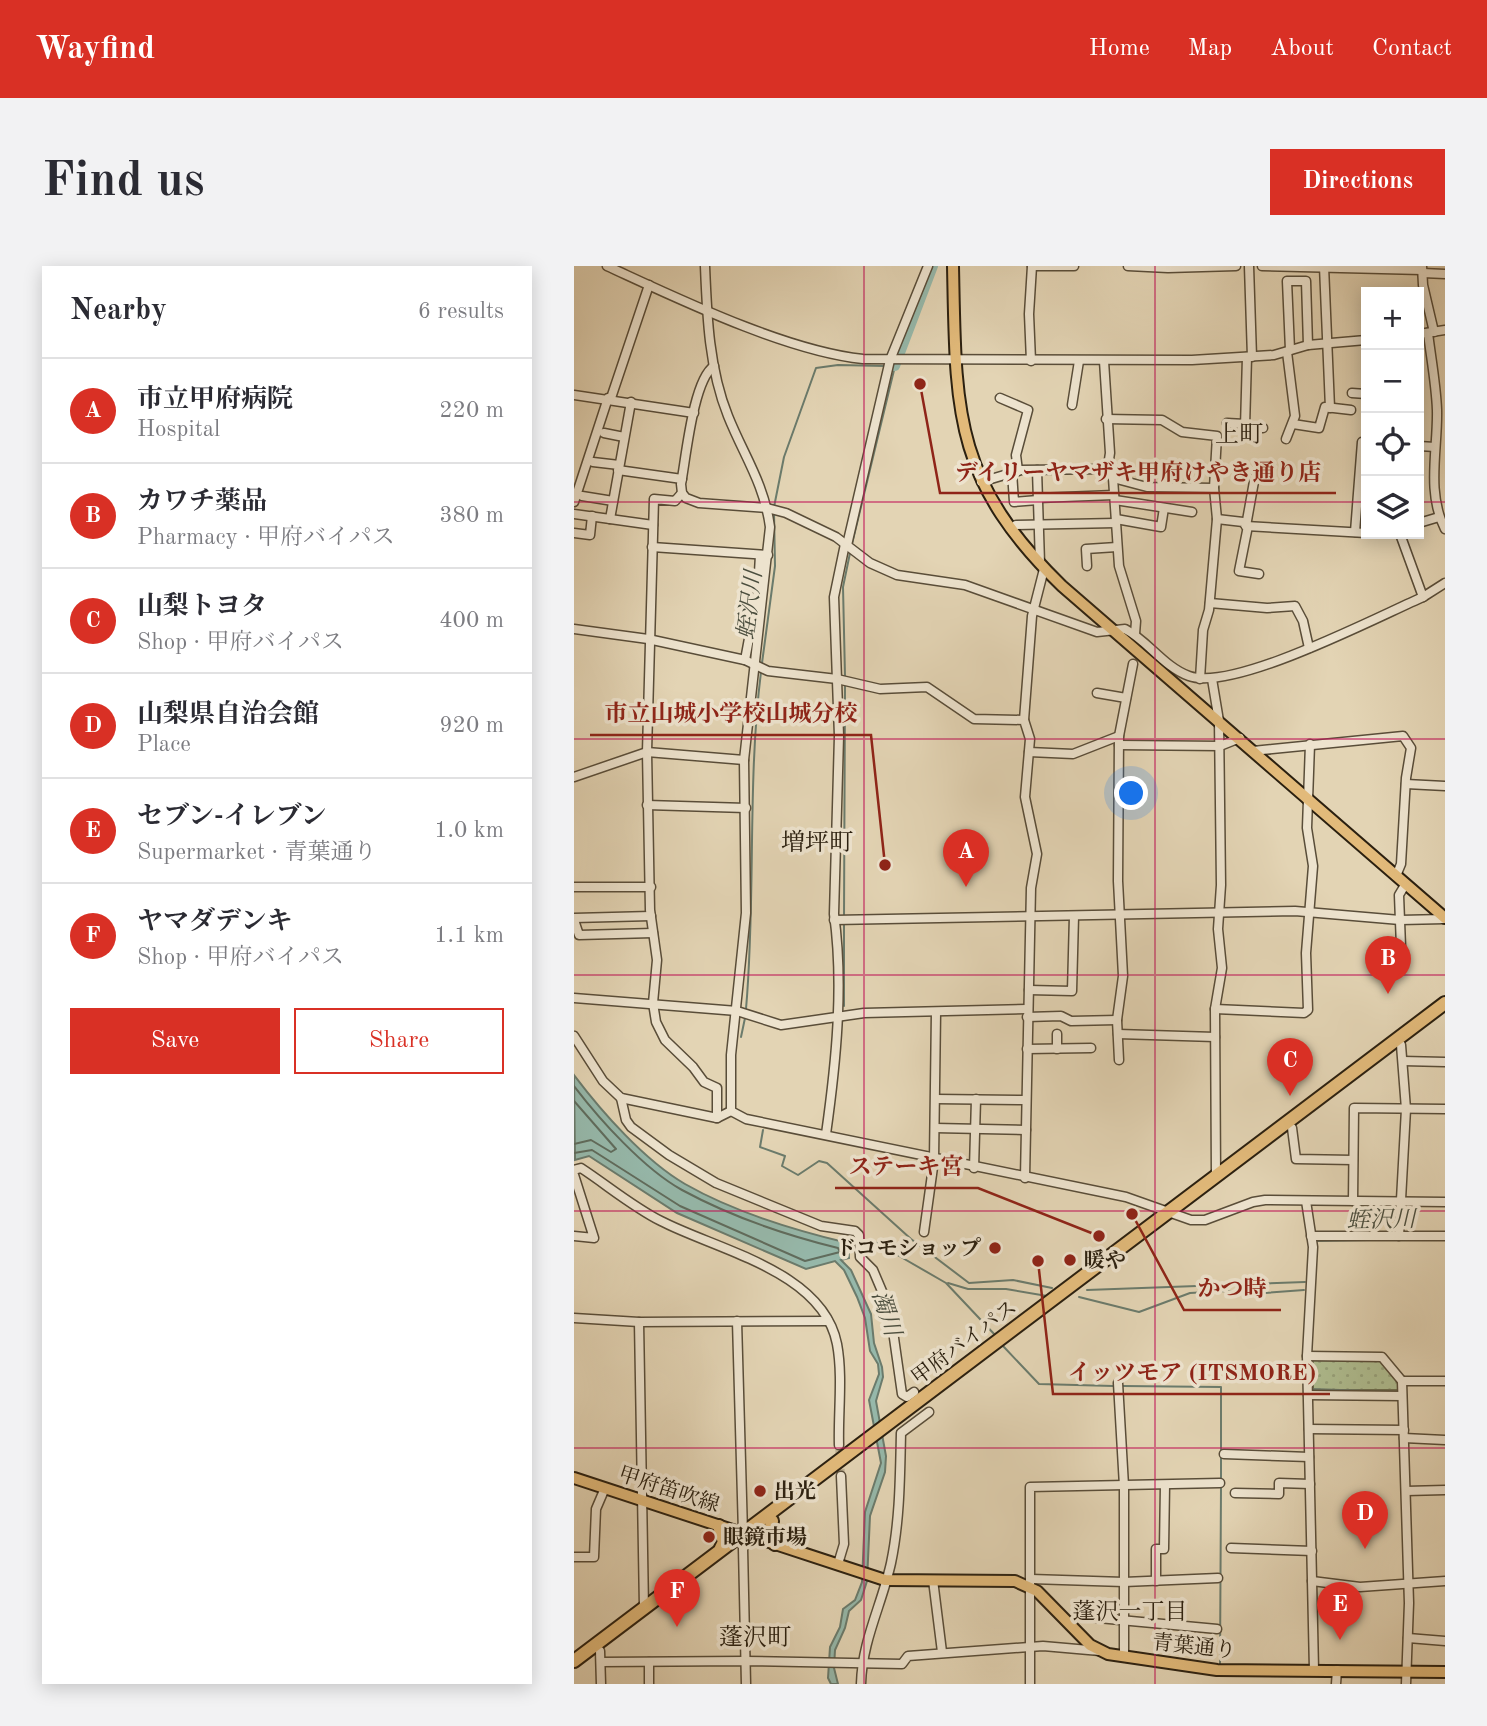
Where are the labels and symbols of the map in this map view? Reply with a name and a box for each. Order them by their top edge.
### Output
district label: 上町 [1215,422,1263,448]
callout: デイリーヤマザキ甲府けやき通り店 [940,449,1336,493]
text: デイリーヤマザキ甲府けやき通り店 [955,460,1321,485]
water label: 蛭沢川 [733,566,766,641]
callout: 市立山城小学校山城分校 [590,691,871,735]
text: 市立山城小学校山城分校 [605,701,858,726]
your location [1114,776,1148,810]
district label: 増坪町 [781,829,853,856]
pin: A [943,829,989,887]
pin: B [1365,936,1411,994]
pin: C [1267,1038,1313,1096]
callout: ステーキ宮 [835,1144,978,1188]
text: ステーキ宮 [849,1154,963,1179]
water label: 蛭沢川 [1346,1206,1419,1233]
place label: ドコモショップ [835,1237,981,1260]
marker: ドコモショップ [987,1240,1003,1256]
place label: 暖や [1084,1249,1126,1272]
marker: 暖や [1062,1252,1078,1268]
callout: かつ時 [1184,1266,1281,1310]
text: かつ時 [1198,1276,1267,1301]
water label: 濁川 [868,1287,906,1342]
street label: 甲府バイパス [907,1295,1021,1389]
callout: イッツモア (ITSMORE) [1053,1350,1330,1394]
text: イッツモア (ITSMORE) [1068,1361,1316,1385]
street label: 甲府笛吹線 [615,1462,722,1517]
place label: 出光 [774,1480,816,1503]
marker: 出光 [752,1483,768,1499]
pin: D [1342,1491,1388,1549]
place label: 眼鏡市場 [723,1526,807,1549]
marker: 眼鏡市場 [701,1529,717,1545]
pin: F [654,1569,700,1627]
pin: E [1317,1582,1363,1640]
district label: 蓬沢一丁目 [1073,1599,1188,1624]
district label: 蓬沢町 [719,1624,791,1651]
street label: 青葉通り [1151,1631,1237,1662]

